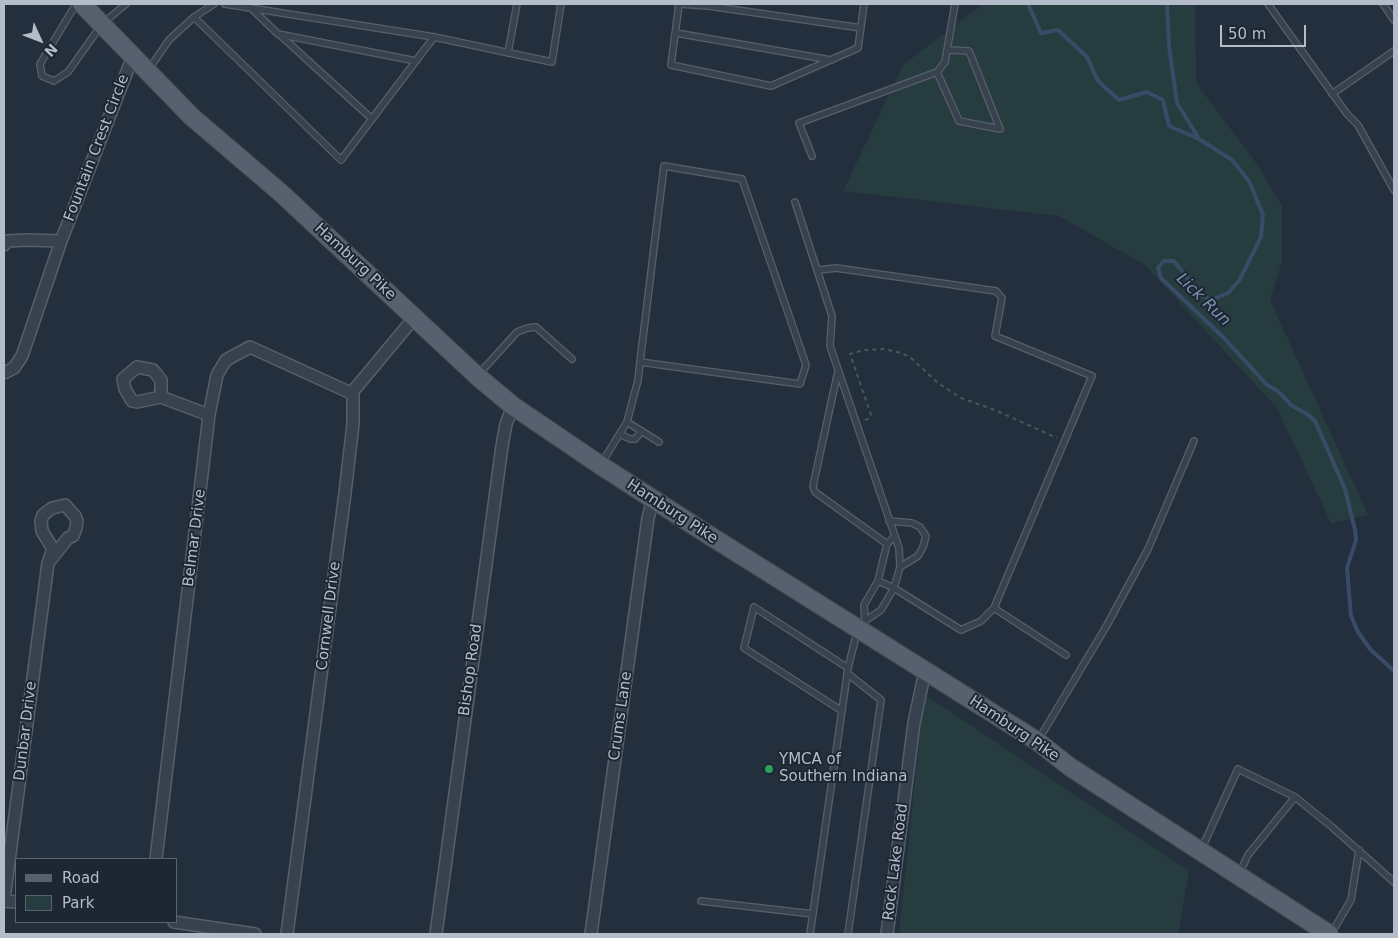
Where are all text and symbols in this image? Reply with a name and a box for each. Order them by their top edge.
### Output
north arrow [15,15,65,65]
scale bar [1223,15,1309,47]
text: 50 m [1228,25,1266,43]
text: N [41,40,61,60]
street label: Fountain Crest Circle [61,72,133,224]
street label: Hamburg Pike [311,220,399,304]
water label: Lick Run [1172,270,1234,330]
street label: Hamburg Pike [623,476,721,548]
street label: Belmar Drive [180,488,210,588]
street label: Cornwell Drive [313,560,345,672]
street label: Bishop Road [456,623,486,717]
street label: Crums Lane [606,670,636,762]
street label: Dunbar Drive [11,680,41,782]
street label: Hamburg Pike [966,692,1062,766]
place label: YMCA of Southern Indiana [779,751,908,786]
marker: YMCA of Southern Indiana [763,763,775,775]
street label: Rock Lake Road [880,802,912,922]
legend [15,858,178,923]
text: Road [62,869,100,887]
text: Park [62,894,94,912]

